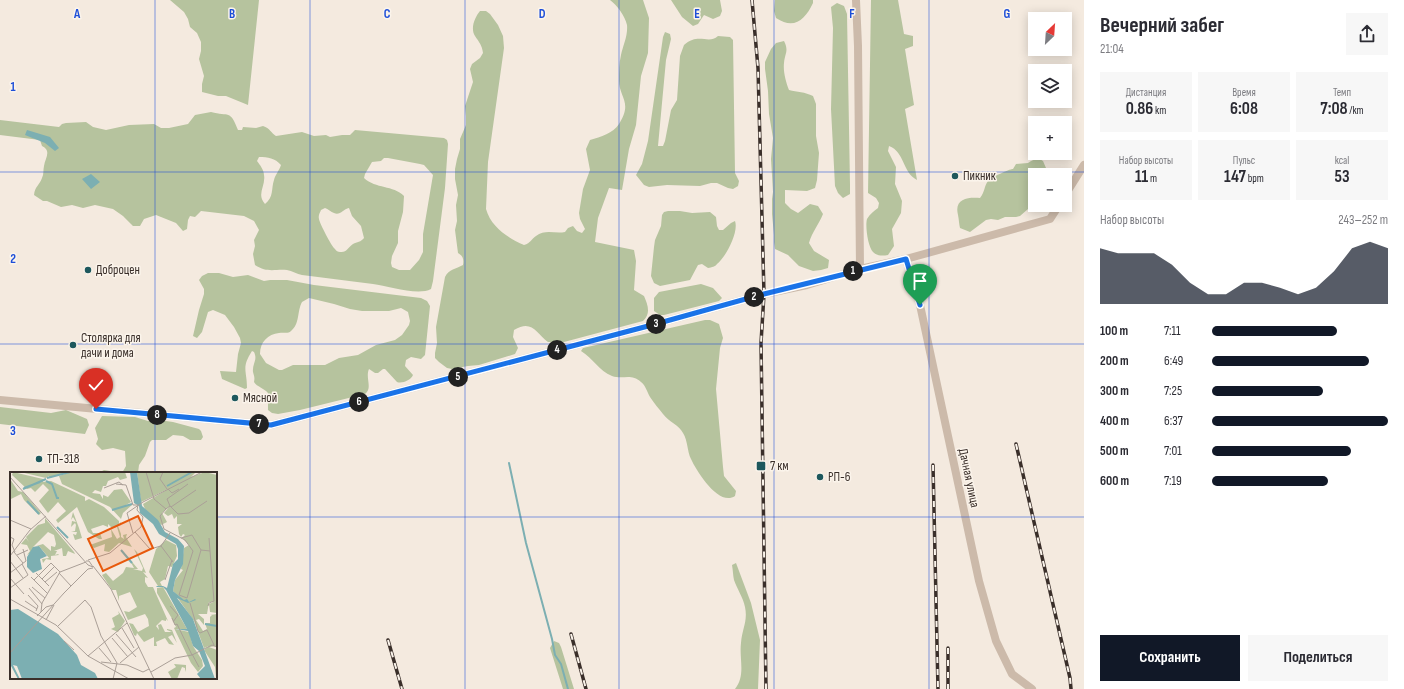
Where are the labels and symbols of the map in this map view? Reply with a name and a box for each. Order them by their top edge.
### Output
text: A [73,6,81,22]
text: B [229,6,235,22]
text: C [384,6,391,22]
text: D [539,6,546,22]
text: E [694,6,700,22]
text: F [849,6,855,22]
text: G [1004,6,1011,22]
north arrow [1028,12,1072,56]
text: 1 [10,79,16,95]
place label: Пикник [963,168,996,184]
marker: Пикник [950,171,960,181]
text: 2 [10,251,16,267]
pin: 1 [843,261,863,281]
place label: Доброцен [96,262,140,278]
pin [903,264,937,305]
marker: Доброцен [83,265,93,275]
pin: 2 [744,287,764,307]
pin: 3 [646,314,666,334]
place label: Столярка для дачи и дома [81,330,141,361]
marker: Столярка для дачи и дома [68,340,78,350]
pin: 4 [547,340,567,360]
pin: 5 [448,367,468,387]
pin [79,368,113,409]
place label: Мясной [243,390,277,406]
pin: 6 [349,392,369,412]
marker: Мясной [230,393,240,403]
pin: 8 [147,405,167,425]
pin: 7 [249,414,269,434]
text: 3 [10,423,16,439]
street label: Дачная улица [955,447,983,509]
place label: ТП-318 [47,451,80,467]
marker: ТП-318 [34,454,44,464]
place label: 7 км [770,458,789,474]
marker: 7 км [755,460,767,472]
place label: РП-6 [828,469,851,485]
inset map [10,472,217,679]
marker: РП-6 [815,472,825,482]

